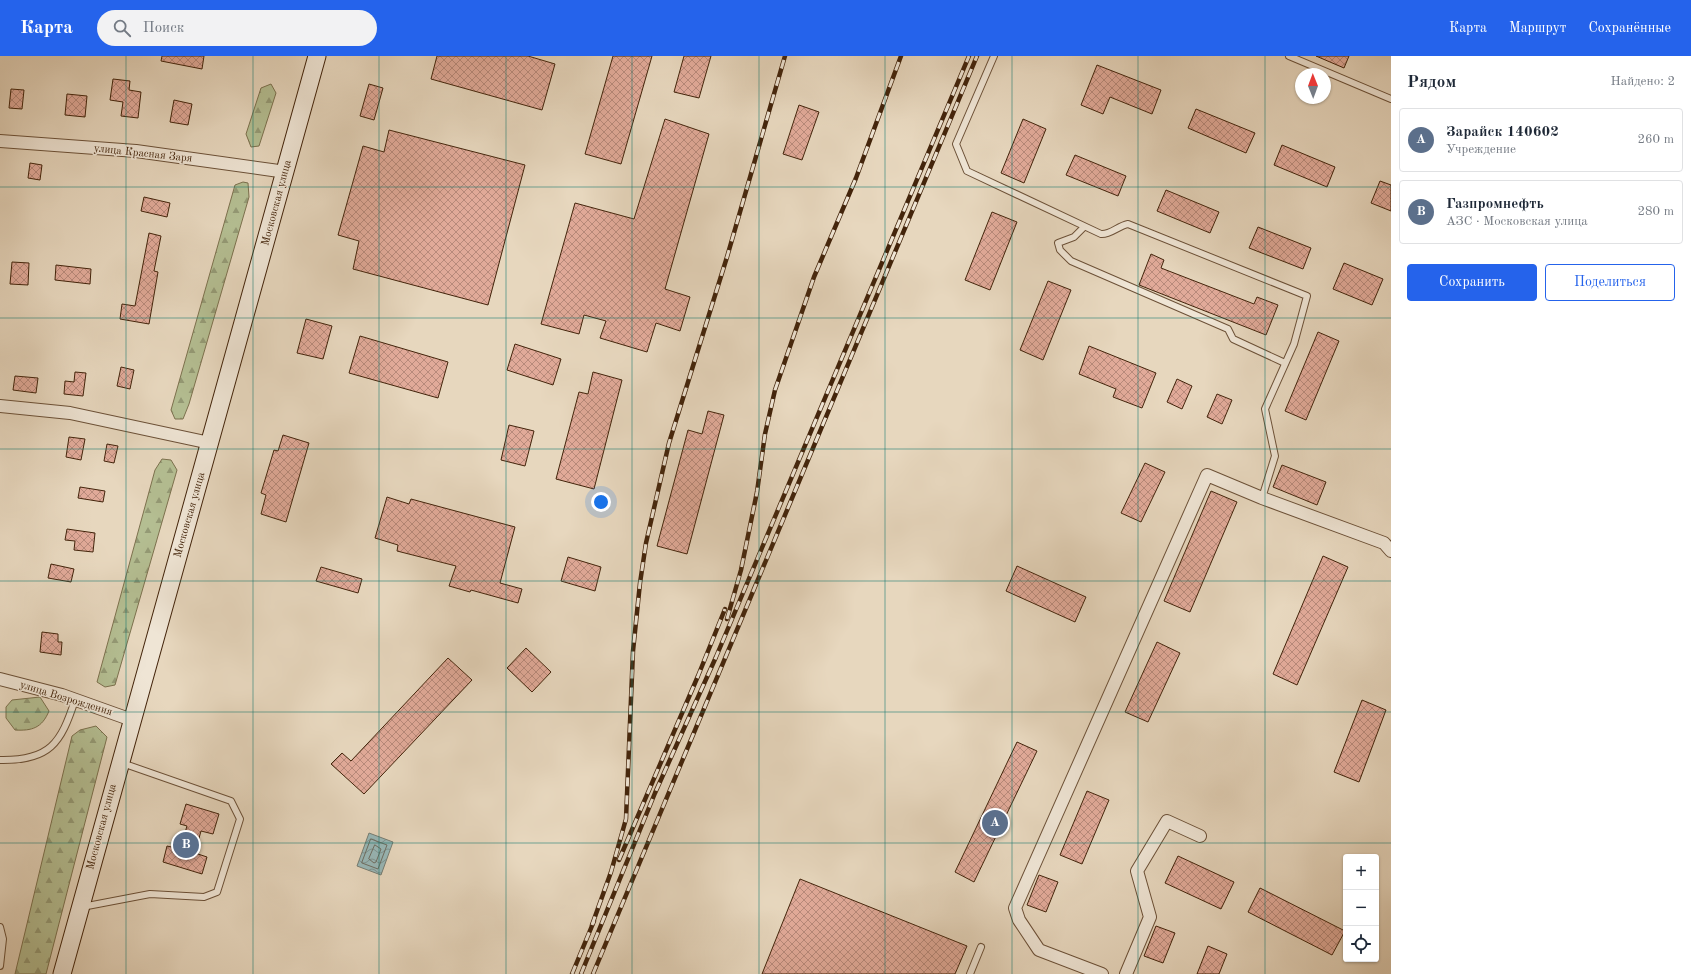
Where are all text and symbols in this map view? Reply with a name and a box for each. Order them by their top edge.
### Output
search box [97,10,377,46]
icon: search [111,17,133,39]
text: Карта [20,19,73,38]
text: Поиск [143,21,184,36]
text: Карта [1449,21,1487,35]
text: Маршрут [1509,21,1566,35]
text: Сохранённые [1588,21,1671,35]
north arrow [1295,68,1331,104]
text: Рядом [1407,74,1456,91]
text: Найдено: 2 [1611,75,1675,88]
text: Зарайск 140602 [1446,125,1559,140]
text: A [1416,133,1426,146]
text: 260 m [1637,133,1674,146]
street label: улица Красная Заря [93,143,193,165]
text: Учреждение [1446,143,1516,156]
street label: Московская улица [260,158,294,247]
text: Газпромнефть [1446,197,1544,212]
text: B [1416,205,1426,218]
text: 280 m [1637,205,1674,218]
text: АЗС · Московская улица [1446,215,1588,228]
button: Сохранить [1407,264,1537,301]
button: Поделиться [1545,264,1675,301]
street label: Московская улица [173,470,208,559]
your location [591,492,611,512]
street label: улица Возрождения [18,680,114,718]
street label: Московская улица [85,782,119,871]
pin: A [982,808,1008,838]
pin: B [173,830,199,860]
map controls [1343,854,1379,962]
button: + [1343,854,1379,890]
button: − [1343,890,1379,926]
button: locate [1343,926,1379,962]

